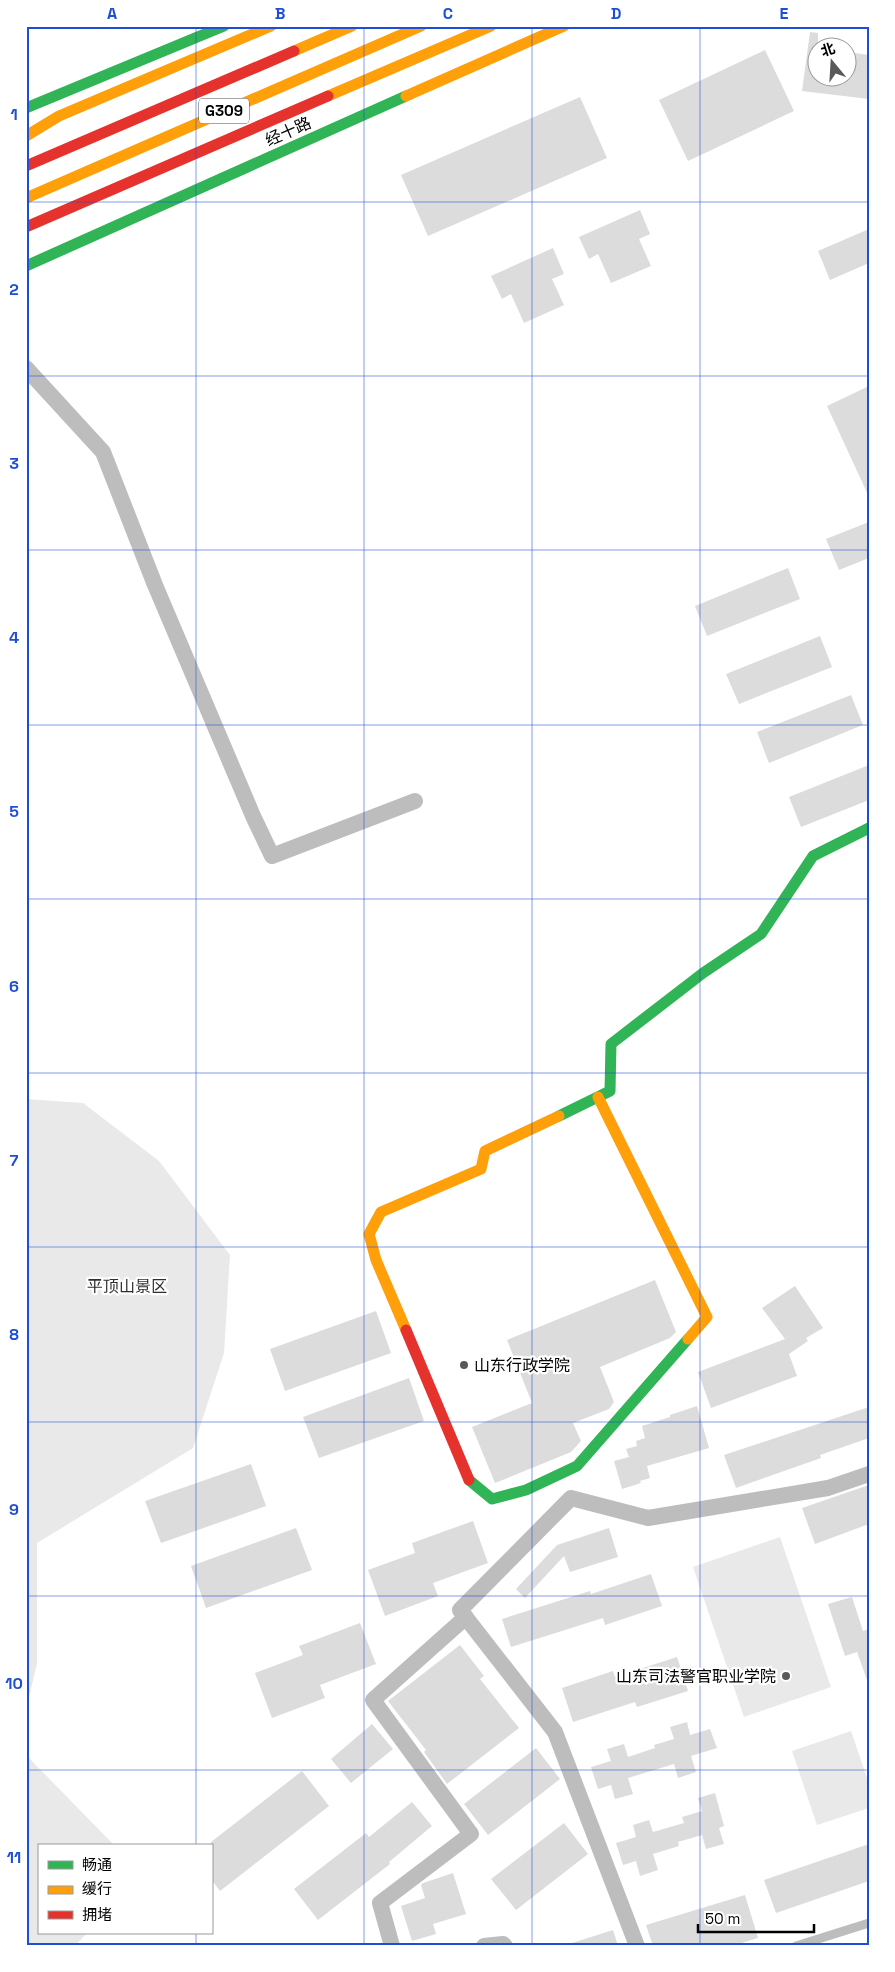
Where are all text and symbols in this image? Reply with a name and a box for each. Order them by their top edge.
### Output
text: A [107,3,117,24]
text: B [275,3,285,24]
text: C [443,3,453,24]
text: D [611,3,621,24]
text: E [780,3,789,24]
north arrow [808,38,858,88]
text: 北 [819,39,837,60]
road number: G309 [199,98,249,124]
text: 1 [10,104,18,125]
street label: 经十路 [262,112,314,151]
text: 2 [9,279,19,300]
text: 3 [9,453,19,474]
text: 4 [9,627,19,648]
text: 5 [9,801,19,822]
text: 6 [9,976,19,997]
text: 7 [10,1150,19,1171]
park label: 平顶山景区 [87,1276,167,1297]
text: 8 [9,1324,19,1345]
place label: 山东行政学院 [474,1355,570,1376]
marker: 山东行政学院 [458,1359,470,1371]
text: 9 [9,1499,19,1520]
place label: 山东司法警官职业学院 [616,1666,776,1687]
marker: 山东司法警官职业学院 [780,1670,792,1682]
text: 10 [5,1673,23,1694]
legend [38,1844,212,1934]
text: 11 [7,1847,21,1868]
text: 畅通 [82,1855,112,1874]
text: 缓行 [82,1879,112,1898]
scale bar [698,1902,814,1934]
text: 拥堵 [82,1905,112,1924]
text: 50 m [705,1909,740,1928]

